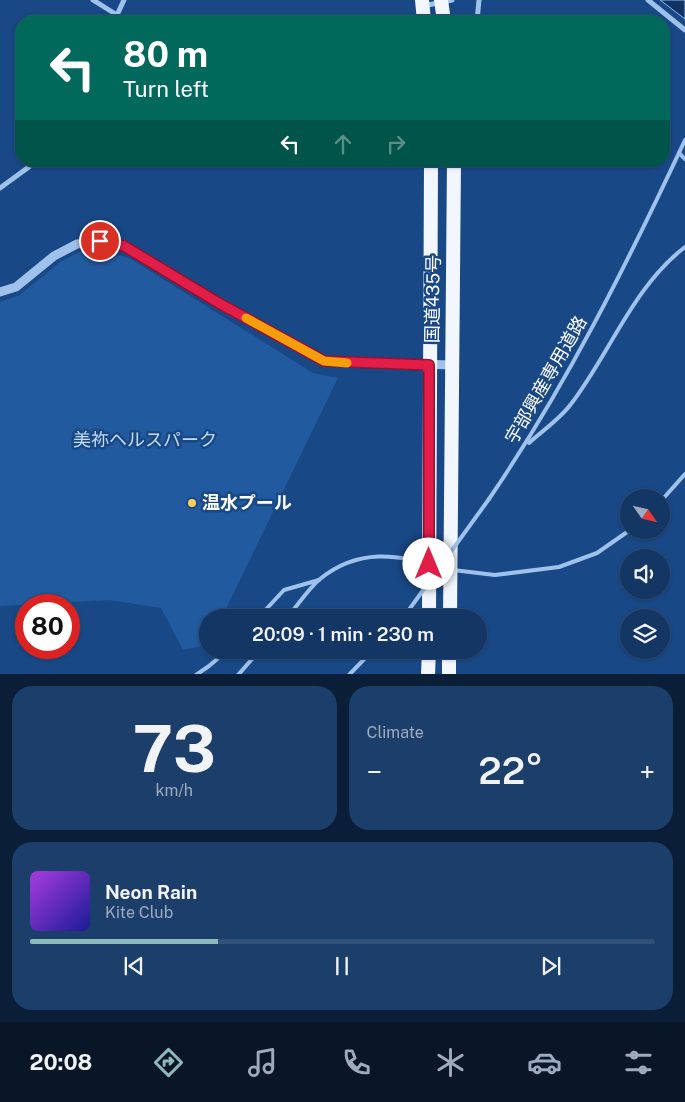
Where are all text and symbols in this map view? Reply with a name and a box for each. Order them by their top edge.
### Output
text: 80 m [123,34,208,75]
icon: left [40,35,105,100]
text: Turn left [123,76,209,102]
icon: left [276,130,304,158]
icon: ahead [329,130,357,158]
icon: right [382,130,410,158]
pin [79,220,121,262]
icon: arrive [86,227,114,255]
street label: 国道435号 [421,255,444,343]
street label: 宇部興産専用道路 [500,312,591,447]
park label: 美祢ヘルスパーク [73,429,217,450]
north arrow [620,489,670,539]
map controls [620,489,670,659]
place label: 温水プール [202,492,292,513]
marker: 温水プール [186,497,198,509]
position arrow [402,537,454,589]
button: sound [620,549,670,599]
speed limit sign: 80 [15,594,80,659]
button: layers [620,609,670,659]
text: 20:09 · 1 min · 230 m [252,623,434,645]
text: 73 [133,710,216,787]
text: Climate [367,723,424,742]
text: 22° [478,748,543,793]
text: − [367,755,382,788]
text: + [639,755,655,788]
text: km/h [155,781,193,800]
text: Neon Rain [105,881,197,903]
text: Kite Club [105,903,173,922]
icon: previous [120,952,148,980]
icon: pause [328,952,356,980]
icon: next [537,952,565,980]
icon: directions [151,1045,186,1080]
icon: music [245,1045,280,1080]
icon: phone [339,1045,374,1080]
icon: climate [433,1045,468,1080]
icon: car [527,1045,562,1080]
icon: filters [621,1045,656,1080]
text: 20:08 [29,1049,92,1075]

